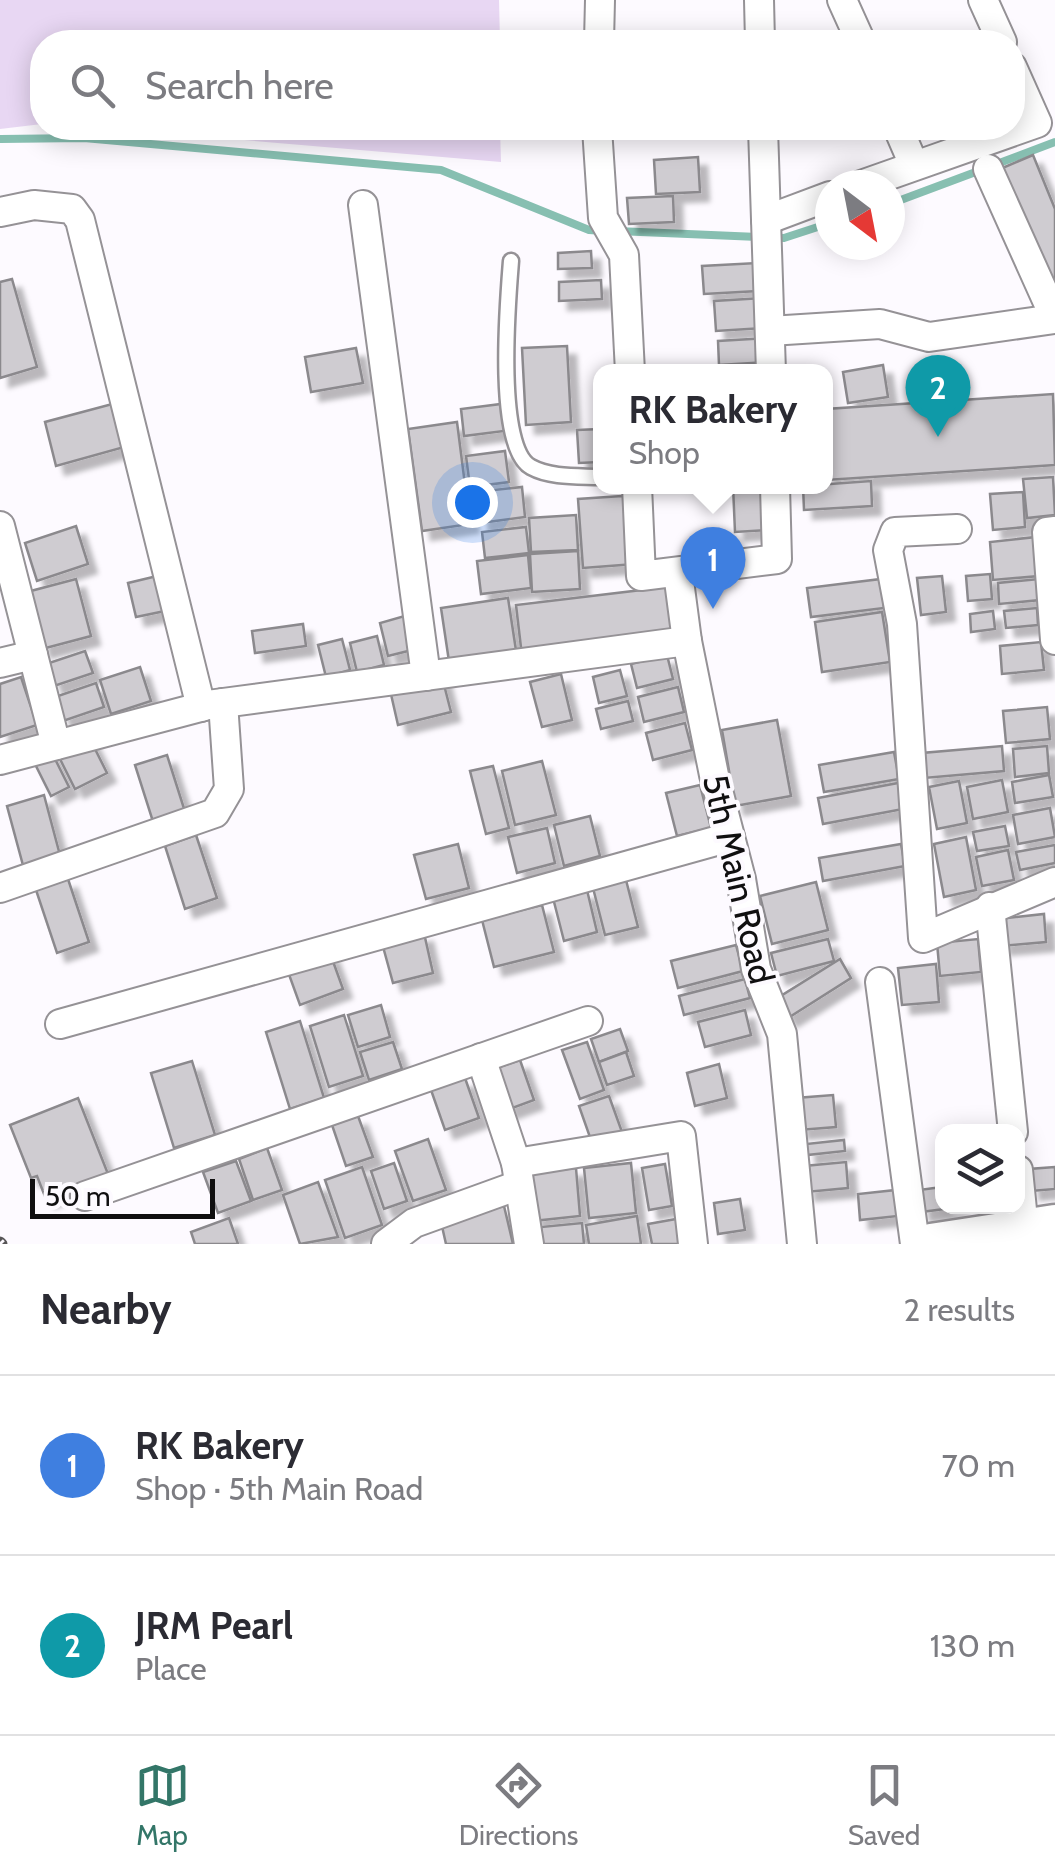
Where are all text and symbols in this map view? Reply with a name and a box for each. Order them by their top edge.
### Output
search box [30,30,1025,140]
icon: search [65,58,120,113]
text: Search here [145,62,334,109]
north arrow [815,170,905,260]
pin: 2 [906,354,970,437]
popup [593,364,833,494]
text: RK Bakery [628,386,798,433]
text: Shop [628,433,700,472]
your location [447,477,498,528]
pin: 1 [680,526,746,609]
street label: 5th Main Road [694,770,784,988]
map controls [935,1124,1025,1214]
button: layers [935,1124,1025,1214]
scale bar [30,1174,215,1218]
text: 50 m [45,1179,111,1213]
text: Nearby [40,1283,172,1335]
text: 2 results [904,1290,1015,1329]
text: RK Bakery [135,1422,304,1469]
text: 1 [67,1446,78,1485]
text: 70 m [942,1446,1015,1485]
text: Shop · 5th Main Road [135,1469,423,1508]
text: JRM Pearl [135,1602,293,1649]
text: 2 [64,1626,81,1665]
text: 130 m [930,1626,1015,1665]
text: Place [135,1649,207,1688]
tab: Map [135,1758,190,1852]
tab: Directions [459,1758,578,1852]
tab: Saved [848,1758,920,1852]

